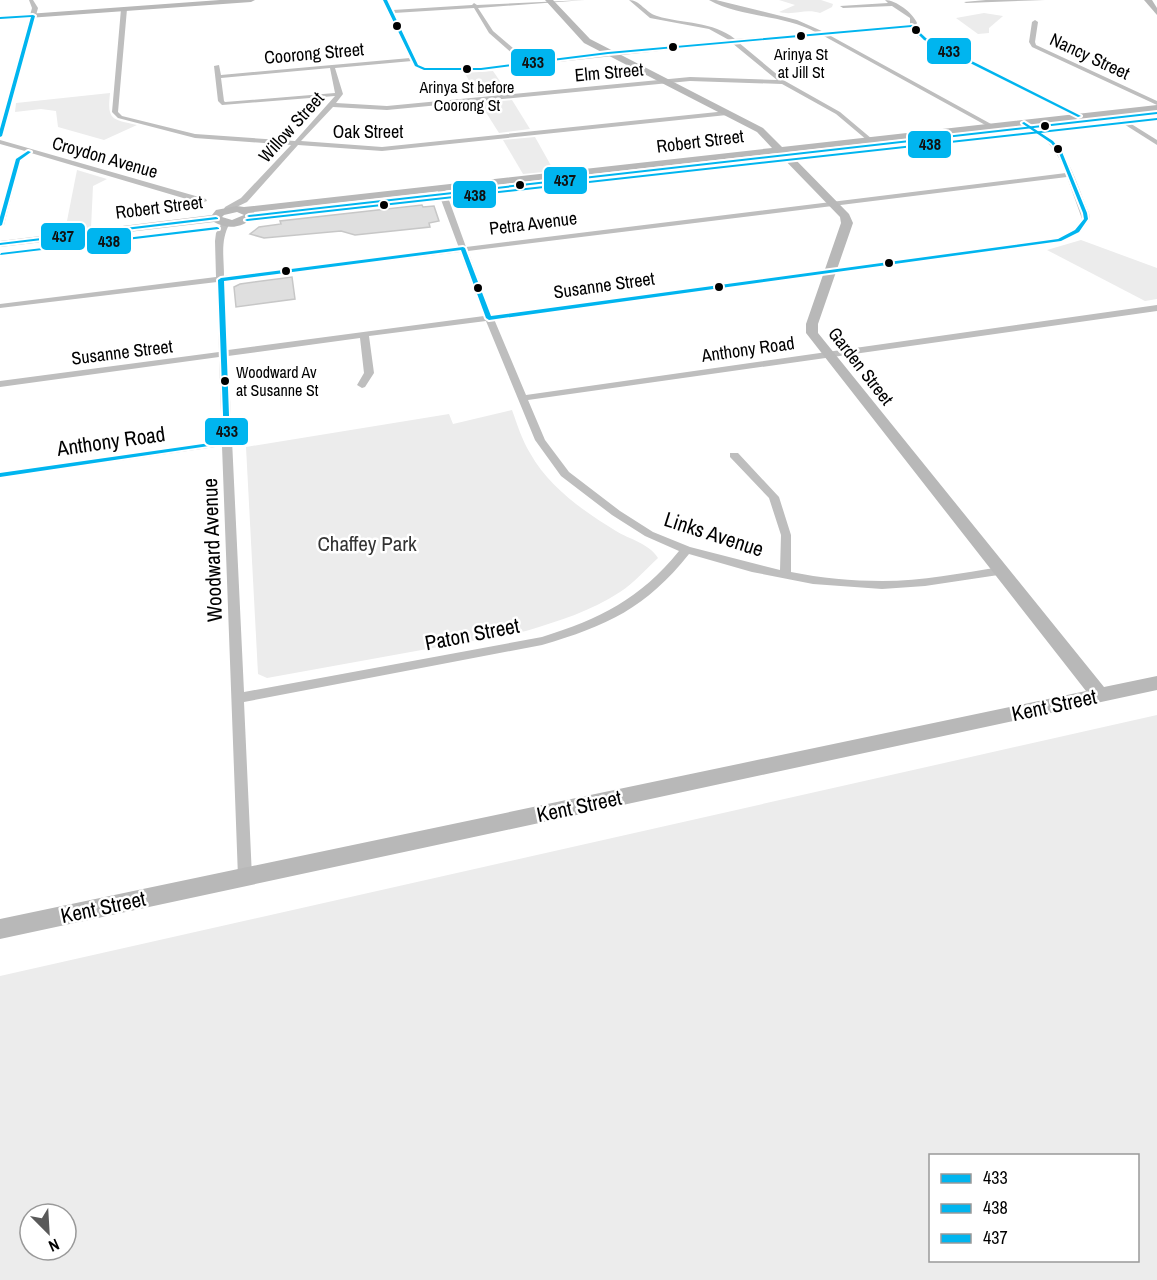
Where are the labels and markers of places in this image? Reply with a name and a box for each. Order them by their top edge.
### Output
unlabelled marker [391,20,403,32]
unlabelled marker [910,24,922,36]
marker: Arinya St at Jill St [795,30,807,42]
unlabelled marker [667,41,679,53]
place label: Arinya St at Jill St [773,43,828,83]
marker: Arinya St before Coorong St [461,63,473,75]
place label: Arinya St before Coorong St [419,76,514,116]
unlabelled marker [1039,120,1051,132]
unlabelled marker [1052,143,1064,155]
unlabelled marker [514,179,526,191]
unlabelled marker [378,199,390,211]
unlabelled marker [883,257,895,269]
unlabelled marker [280,265,292,277]
unlabelled marker [713,281,725,293]
unlabelled marker [472,282,484,294]
place label: Woodward Av at Susanne St [236,361,319,401]
marker: Woodward Av at Susanne St [219,375,231,387]

